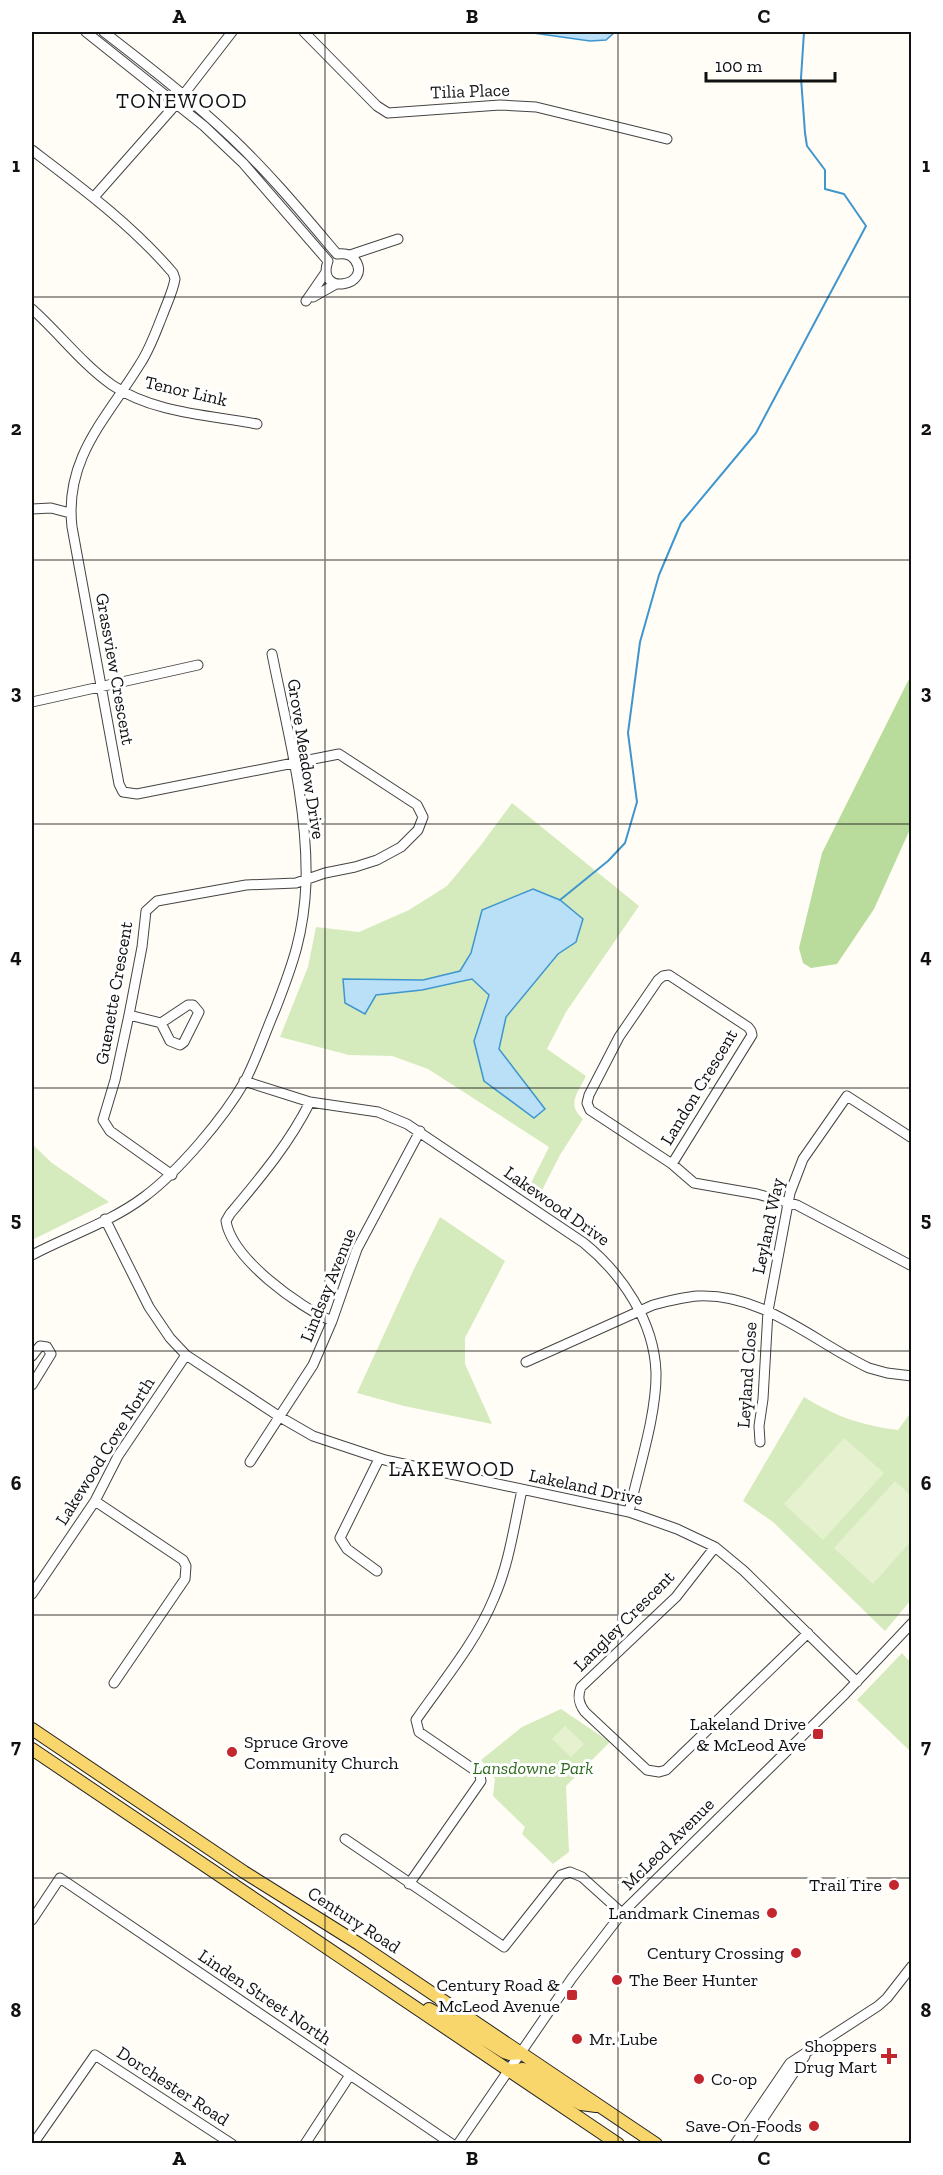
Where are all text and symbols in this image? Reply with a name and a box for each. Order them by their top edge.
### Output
text: A [172,4,186,28]
text: B [466,4,478,28]
text: C [758,4,771,28]
scale bar [706,45,835,83]
text: 100 m [715,55,763,77]
street label: Tilia Place [430,79,510,103]
district label: TONEWOOD [116,88,248,113]
text: 1 [12,153,20,177]
text: 1 [922,153,930,177]
street label: Tenor Link [143,371,230,411]
text: 2 [11,416,22,440]
text: 2 [921,416,932,440]
street label: Grassview Crescent [91,591,139,747]
street label: Grove Meadow Drive [282,677,330,841]
text: 3 [11,680,22,704]
text: 3 [921,680,932,704]
street label: Guenette Crescent [91,919,137,1066]
text: 4 [10,944,22,968]
text: 4 [920,944,932,968]
street label: Landon Crescent [656,1025,742,1149]
street label: Lakewood Drive [500,1161,614,1251]
street label: Leyland Way [747,1175,789,1276]
text: 5 [11,1207,21,1231]
text: 5 [921,1207,931,1231]
street label: Lindsay Avenue [295,1225,361,1345]
street label: Leyland Close [732,1321,762,1429]
street label: Lakewood Cove North [51,1373,159,1529]
district label: LAKEWOOD [388,1456,516,1481]
street label: Lakeland Drive [527,1464,645,1510]
text: 6 [11,1471,22,1495]
text: 6 [921,1471,932,1495]
street label: Langley Crescent [569,1566,679,1676]
place label: Lakeland Drive & McLeod Ave [690,1713,806,1756]
marker: Lakeland Drive & McLeod Ave [811,1727,825,1741]
place label: Spruce Grove Community Church [244,1731,399,1774]
text: 7 [11,1734,21,1758]
text: 7 [921,1734,931,1758]
marker: Spruce Grove Community Church [225,1745,239,1759]
park label: Lansdowne Park [473,1757,593,1779]
street label: McLeod Avenue [617,1793,719,1895]
place label: Trail Tire [809,1874,882,1896]
marker: Trail Tire [887,1878,901,1892]
street label: Century Road [303,1882,405,1958]
place label: Landmark Cinemas [609,1902,760,1924]
marker: Landmark Cinemas [765,1906,779,1920]
place label: Century Crossing [647,1942,784,1964]
street label: Linden Street North [194,1944,336,2050]
marker: Century Crossing [789,1946,803,1960]
place label: The Beer Hunter [629,1969,758,1991]
marker: The Beer Hunter [610,1973,624,1987]
place label: Century Road & McLeod Avenue [436,1974,560,2017]
marker: Century Road & McLeod Avenue [565,1988,579,2002]
text: 8 [11,1998,22,2022]
text: 8 [921,1998,932,2022]
place label: Mr. Lube [589,2028,658,2050]
marker: Mr. Lube [570,2032,584,2046]
place label: Shoppers Drug Mart [794,2035,877,2078]
street label: Dorchester Road [113,2042,233,2131]
marker: Shoppers Drug Mart [882,2049,896,2063]
place label: Co-op [711,2068,757,2090]
marker: Co-op [692,2072,706,2086]
place label: Save-On-Foods [686,2115,802,2137]
marker: Save-On-Foods [807,2119,821,2133]
text: A [172,2146,186,2170]
text: B [466,2146,478,2170]
text: C [758,2146,771,2170]

